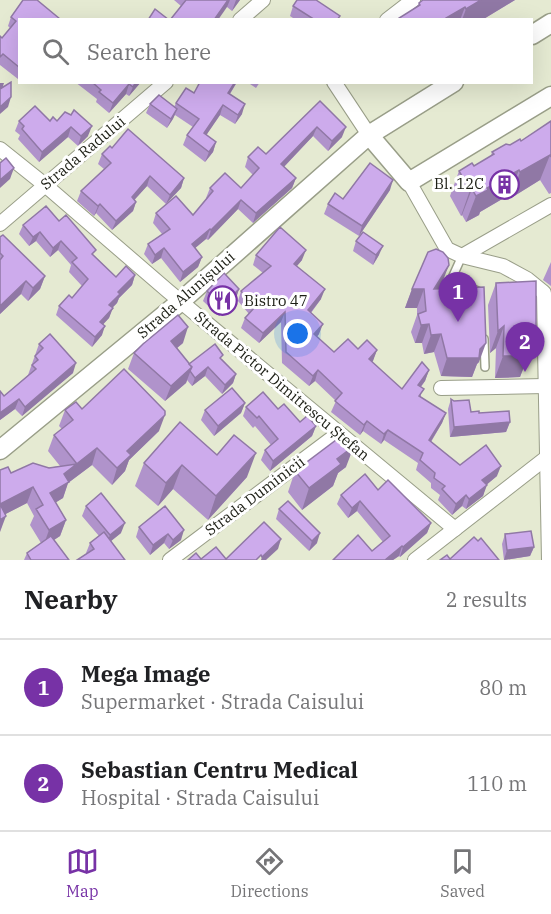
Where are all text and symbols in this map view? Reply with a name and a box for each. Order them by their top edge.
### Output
search box [18,18,533,84]
icon: search [39,35,72,68]
text: Search here [87,37,211,66]
street label: Strada Radului [36,111,129,194]
building icon: Bl. 12C [489,168,521,200]
place label: Bl. 12C [434,174,484,193]
street label: Strada Alunișului [133,247,239,342]
pin: 1 [438,272,478,322]
restaurant icon: Bistro 47 [207,285,239,317]
place label: Bistro 47 [244,291,308,310]
street label: Strada Pictor Dimitrescu Ștefan [191,307,374,465]
your location [283,319,312,348]
pin: 2 [506,322,544,372]
street label: Strada Duminicii [201,452,309,539]
text: Nearby [24,582,118,616]
text: 2 results [446,586,527,613]
text: Mega Image [81,659,210,688]
text: 1 [38,674,50,701]
text: 80 m [479,674,527,701]
text: Supermarket · Strada Caisului [81,688,364,715]
text: Sebastian Centru Medical [81,755,358,784]
text: 2 [38,770,50,797]
text: 110 m [467,770,527,797]
text: Hospital · Strada Caisului [81,784,319,811]
tab: Map [66,845,99,901]
tab: Directions [231,845,309,901]
tab: Saved [440,845,485,901]

